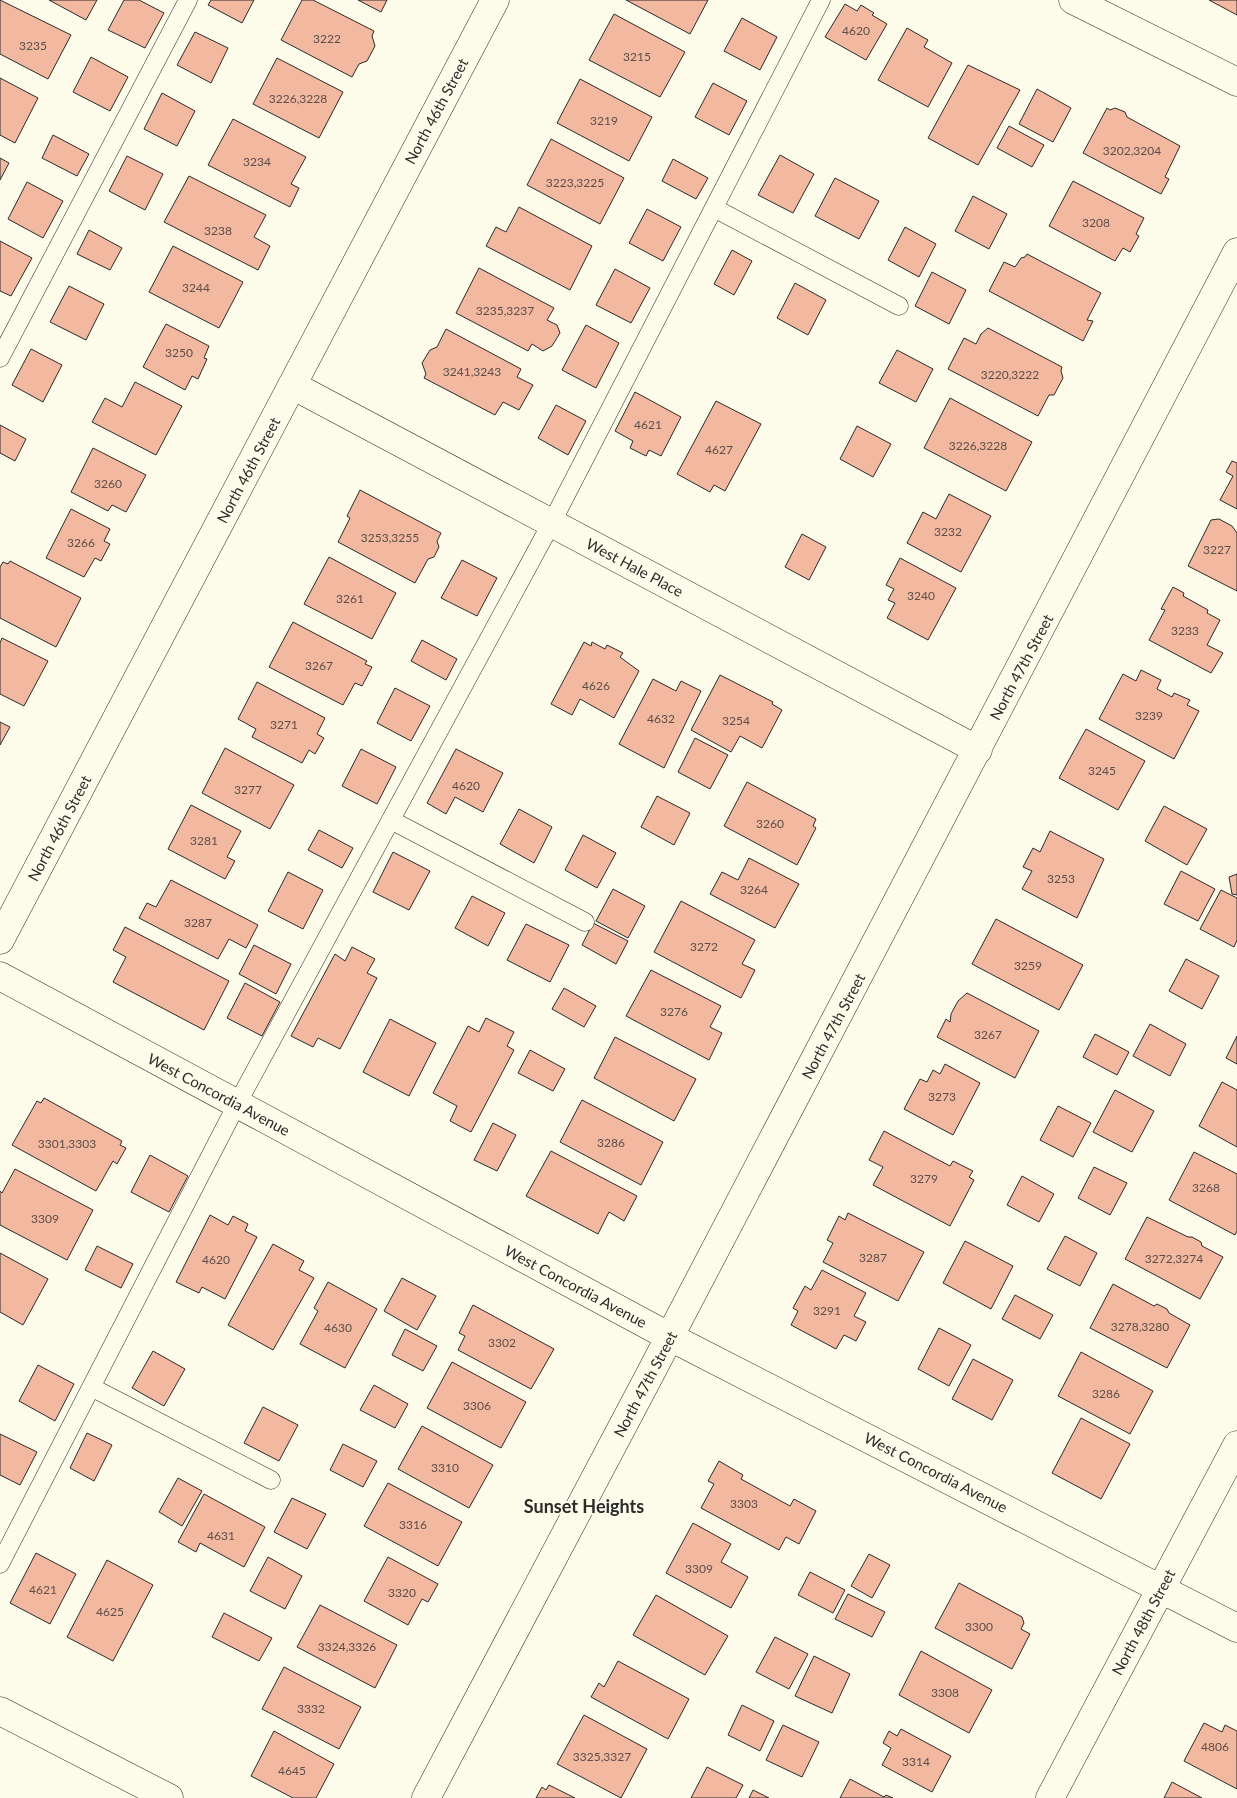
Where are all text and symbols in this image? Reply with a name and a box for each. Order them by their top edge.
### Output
house number: 4620 [842,23,870,38]
house number: 3222 [313,31,341,46]
house number: 3235 [19,38,47,53]
house number: 3215 [623,49,651,64]
street label: North 46th Street [401,54,472,167]
house number: 3226,3228 [269,91,327,106]
house number: 3219 [590,113,618,128]
house number: 3202,3204 [1103,143,1161,158]
house number: 3234 [243,154,271,169]
house number: 3223,3225 [546,175,604,190]
house number: 3208 [1082,215,1110,230]
house number: 3238 [204,223,232,238]
house number: 3244 [182,280,210,295]
house number: 3235,3237 [476,303,534,318]
house number: 3250 [165,345,193,360]
house number: 3241,3243 [443,364,501,379]
house number: 3220,3222 [981,367,1039,382]
street label: North 46th Street [213,413,284,526]
house number: 4621 [634,417,662,432]
house number: 3226,3228 [949,438,1007,453]
house number: 4627 [705,442,733,457]
house number: 3260 [94,476,122,491]
house number: 3232 [934,524,962,539]
house number: 3253,3255 [361,530,419,545]
street label: West Hale Place [583,534,687,600]
house number: 3266 [67,535,95,550]
house number: 3227 [1203,542,1231,557]
house number: 3240 [907,588,935,603]
house number: 3261 [336,591,364,606]
street label: North 47th Street [986,610,1057,723]
house number: 3233 [1171,623,1199,638]
house number: 3267 [305,658,333,673]
house number: 4626 [582,678,610,693]
house number: 3239 [1135,708,1163,723]
house number: 4632 [647,711,675,726]
house number: 3254 [722,713,750,728]
house number: 3271 [270,717,298,732]
house number: 3245 [1088,763,1116,778]
street label: North 46th Street [24,771,95,884]
house number: 4620 [452,778,480,793]
house number: 3277 [234,782,262,797]
house number: 3260 [756,816,784,831]
house number: 3281 [190,833,218,848]
house number: 3253 [1047,871,1075,886]
house number: 3264 [740,882,768,897]
house number: 3287 [184,915,212,930]
house number: 3272 [690,939,718,954]
house number: 3259 [1014,958,1042,973]
street label: North 47th Street [798,969,869,1082]
house number: 3276 [660,1004,688,1019]
house number: 3267 [974,1027,1002,1042]
street label: West Concordia Avenue [145,1049,293,1139]
house number: 3273 [928,1089,956,1104]
house number: 3286 [597,1135,625,1150]
house number: 3301,3303 [38,1136,96,1151]
house number: 3279 [910,1171,938,1186]
house number: 3268 [1192,1180,1220,1195]
house number: 3309 [31,1211,59,1226]
street label: West Concordia Avenue [502,1241,650,1331]
house number: 3287 [859,1250,887,1265]
house number: 3272,3274 [1145,1251,1203,1266]
house number: 4620 [202,1252,230,1267]
house number: 3291 [813,1303,841,1318]
house number: 3278,3280 [1111,1319,1169,1334]
house number: 4630 [324,1320,352,1335]
street label: North 47th Street [610,1327,681,1440]
house number: 3302 [488,1335,516,1350]
house number: 3286 [1092,1386,1120,1401]
house number: 3306 [463,1398,491,1413]
street label: West Concordia Avenue [861,1428,1011,1516]
house number: 3310 [431,1460,459,1475]
district label: Sunset Heights [524,1495,644,1517]
house number: 3303 [730,1496,758,1511]
house number: 3316 [399,1517,427,1532]
house number: 4631 [207,1528,235,1543]
house number: 3309 [685,1561,713,1576]
street label: North 48th Street [1108,1565,1179,1678]
house number: 4621 [29,1582,57,1597]
house number: 3320 [388,1585,416,1600]
house number: 4625 [96,1604,124,1619]
house number: 3300 [965,1619,993,1634]
house number: 3324,3326 [318,1639,376,1654]
house number: 3308 [931,1685,959,1700]
house number: 3332 [297,1701,325,1716]
house number: 4806 [1201,1739,1229,1754]
house number: 3325,3327 [573,1749,631,1764]
house number: 3314 [902,1754,930,1769]
house number: 4645 [278,1763,306,1778]

